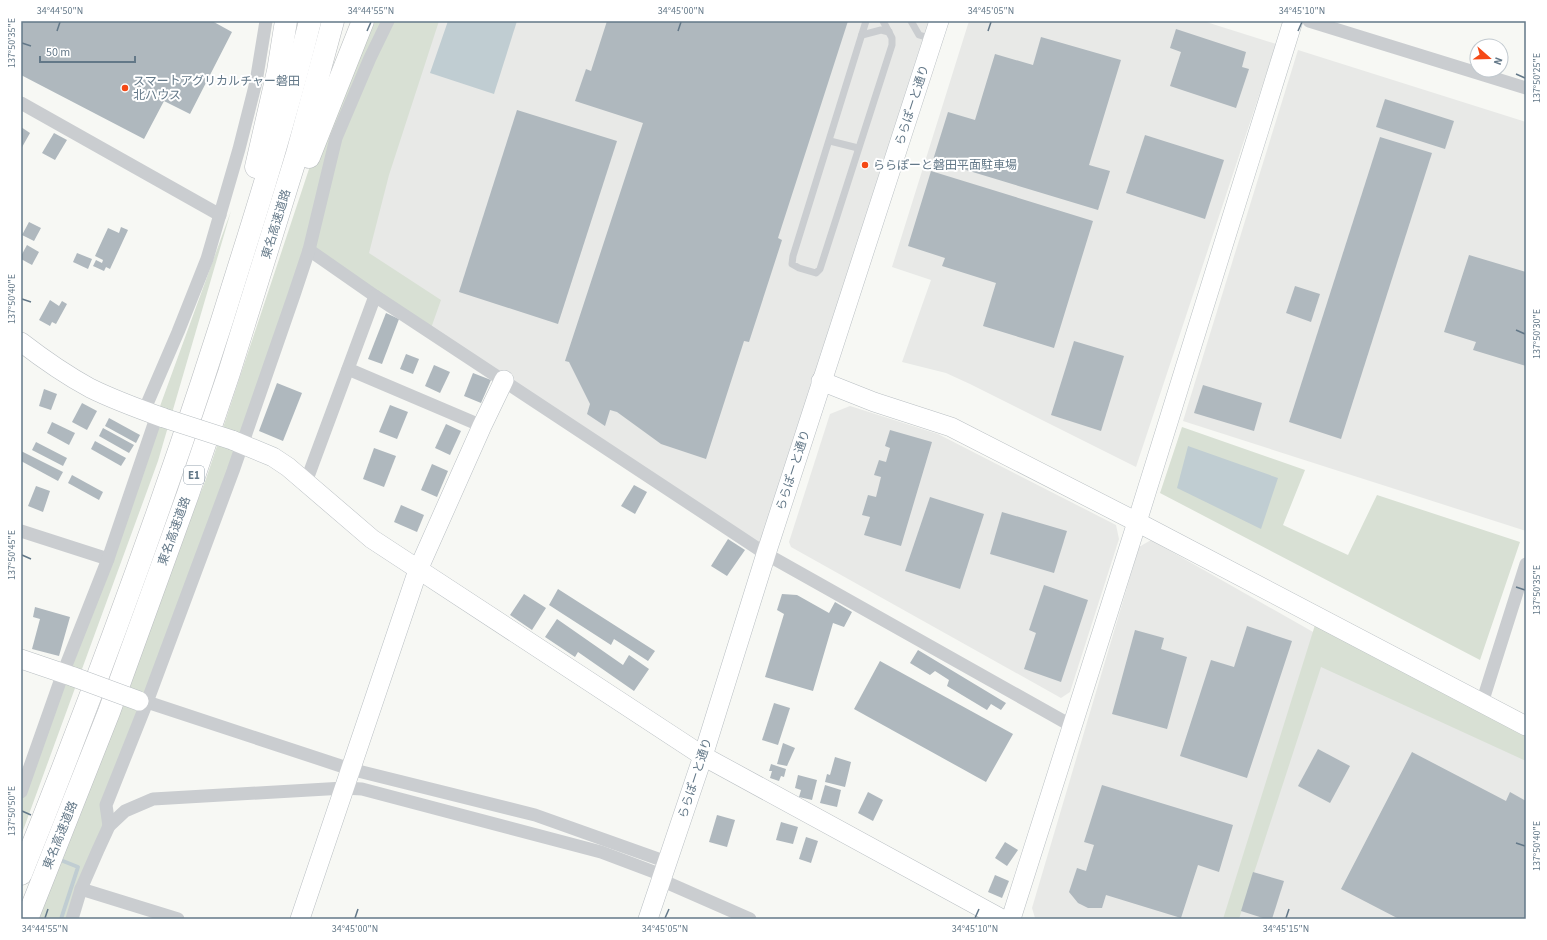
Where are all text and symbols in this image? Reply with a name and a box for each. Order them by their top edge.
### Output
text: 34°44'50"N [37,4,83,18]
text: 34°44'55"N [348,4,394,18]
text: 34°45'00"N [658,4,704,18]
text: 34°45'05"N [968,4,1014,18]
text: 34°45'10"N [1279,4,1325,18]
text: 137°50'35"E [5,18,19,68]
scale bar [40,38,135,64]
north arrow [1469,38,1509,78]
text: 50 m [46,44,70,61]
text: 137°50'25"E [1530,53,1544,103]
text: N [1490,55,1506,67]
street label: ららぽーと通り [891,63,934,148]
place label: スマートアグリカルチャー磐田 北ハウス [133,73,300,104]
marker: スマートアグリカルチャー磐田 北ハウス [120,83,130,93]
place label: ららぽーと磐田平面駐車場 [873,157,1017,174]
marker: ららぽーと磐田平面駐車場 [860,160,870,170]
street label: 東名高速道路 [258,187,295,261]
text: 137°50'40"E [5,274,19,324]
text: 137°50'30"E [1530,309,1544,359]
street label: ららぽーと通り [772,428,815,513]
road number: E1 [184,466,204,484]
street label: 東名高速道路 [154,494,195,568]
text: 137°50'45"E [5,530,19,580]
text: 137°50'35"E [1530,565,1544,615]
street label: ららぽーと通り [674,736,717,821]
text: 137°50'50"E [5,786,19,836]
street label: 東名高速道路 [39,799,82,872]
text: 137°50'40"E [1530,821,1544,871]
text: 34°44'55"N [22,922,68,936]
text: 34°45'00"N [332,922,378,936]
text: 34°45'05"N [642,922,688,936]
text: 34°45'10"N [952,922,998,936]
text: 34°45'15"N [1263,922,1309,936]

